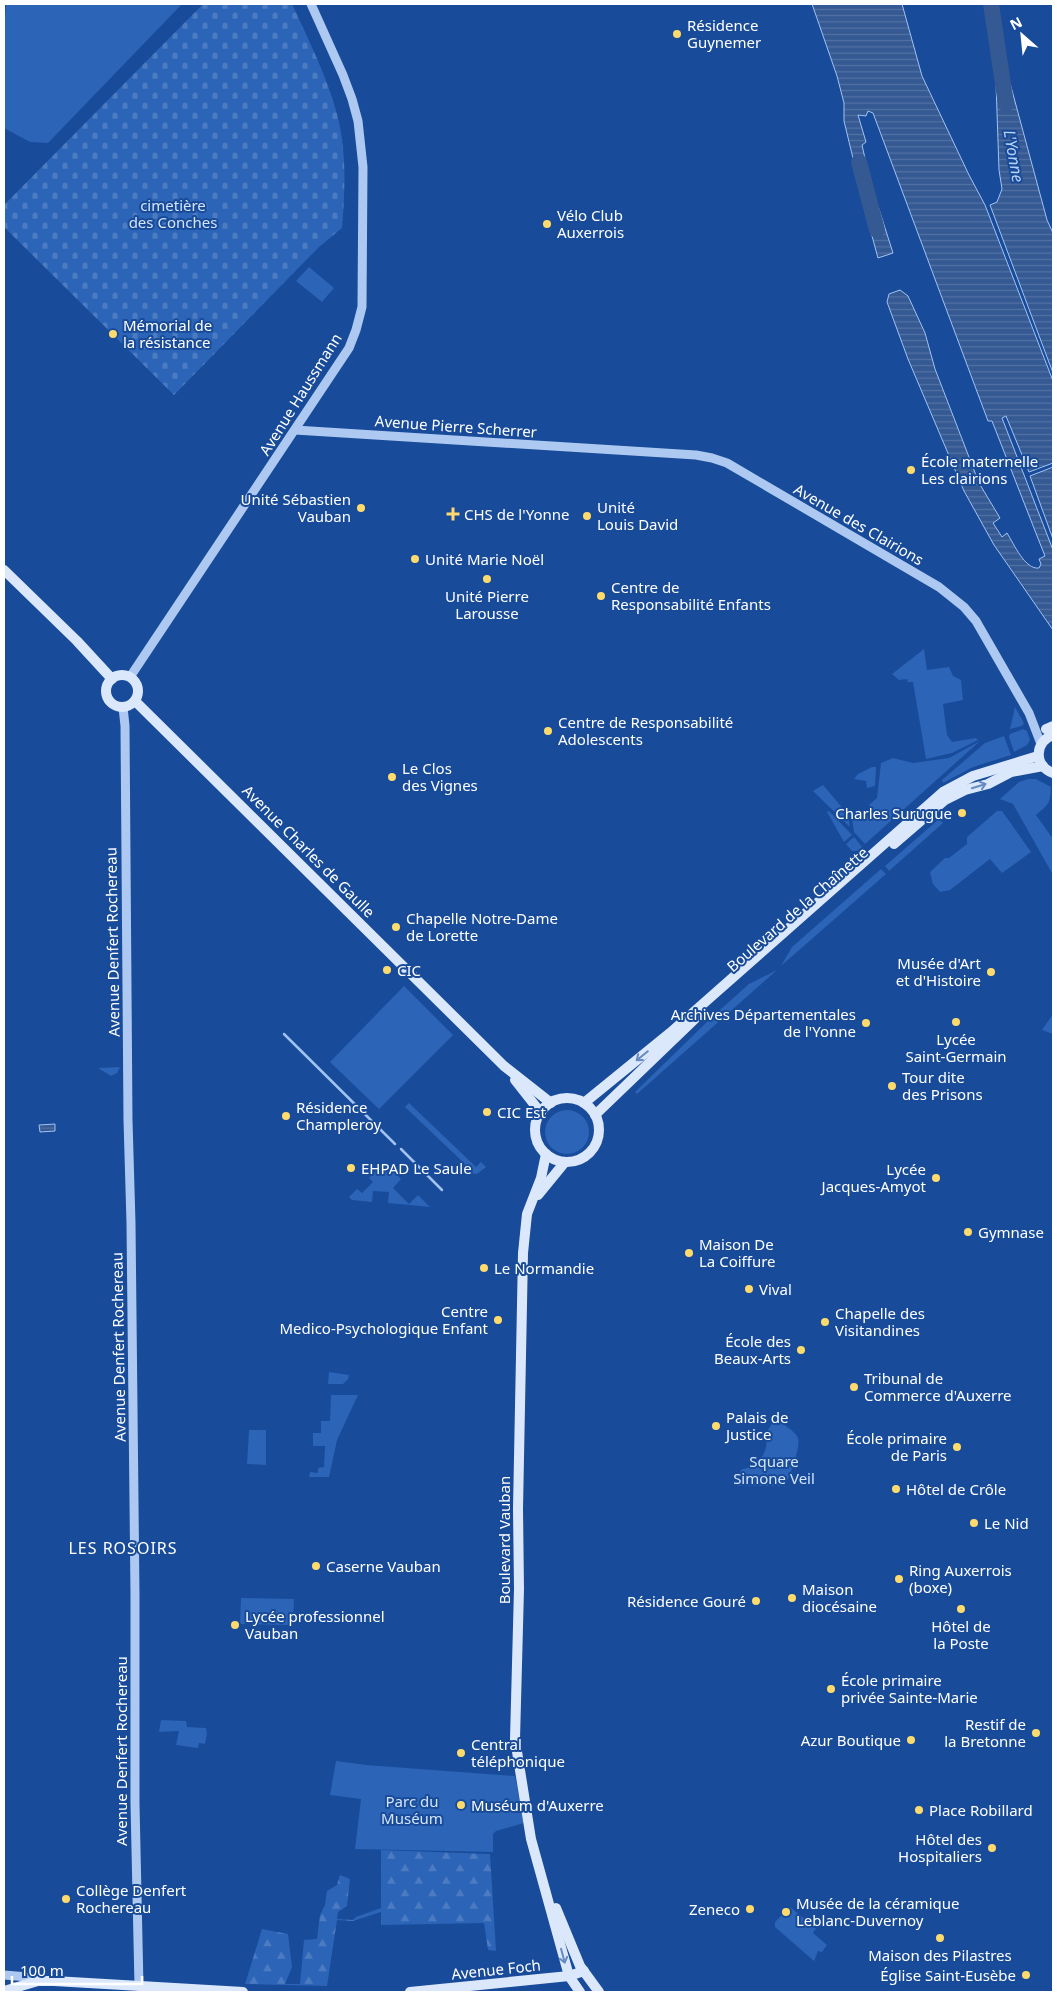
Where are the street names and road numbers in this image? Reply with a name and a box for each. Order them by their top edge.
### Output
street label: Avenue Haussmann [254,329,346,459]
street label: Avenue Pierre Scherrer [374,410,538,442]
street label: Avenue des Clairions [791,479,927,569]
street label: Avenue Charles de Gaulle [238,780,380,922]
street label: Boulevard de la Chaînette [722,842,872,976]
street label: Avenue Denfert Rochereau [100,847,124,1037]
street label: Avenue Denfert Rochereau [106,1252,130,1442]
street label: Boulevard Vauban [494,1476,514,1604]
street label: Avenue Denfert Rochereau [111,1656,131,1846]
street label: Avenue Foch [450,1954,542,1984]

